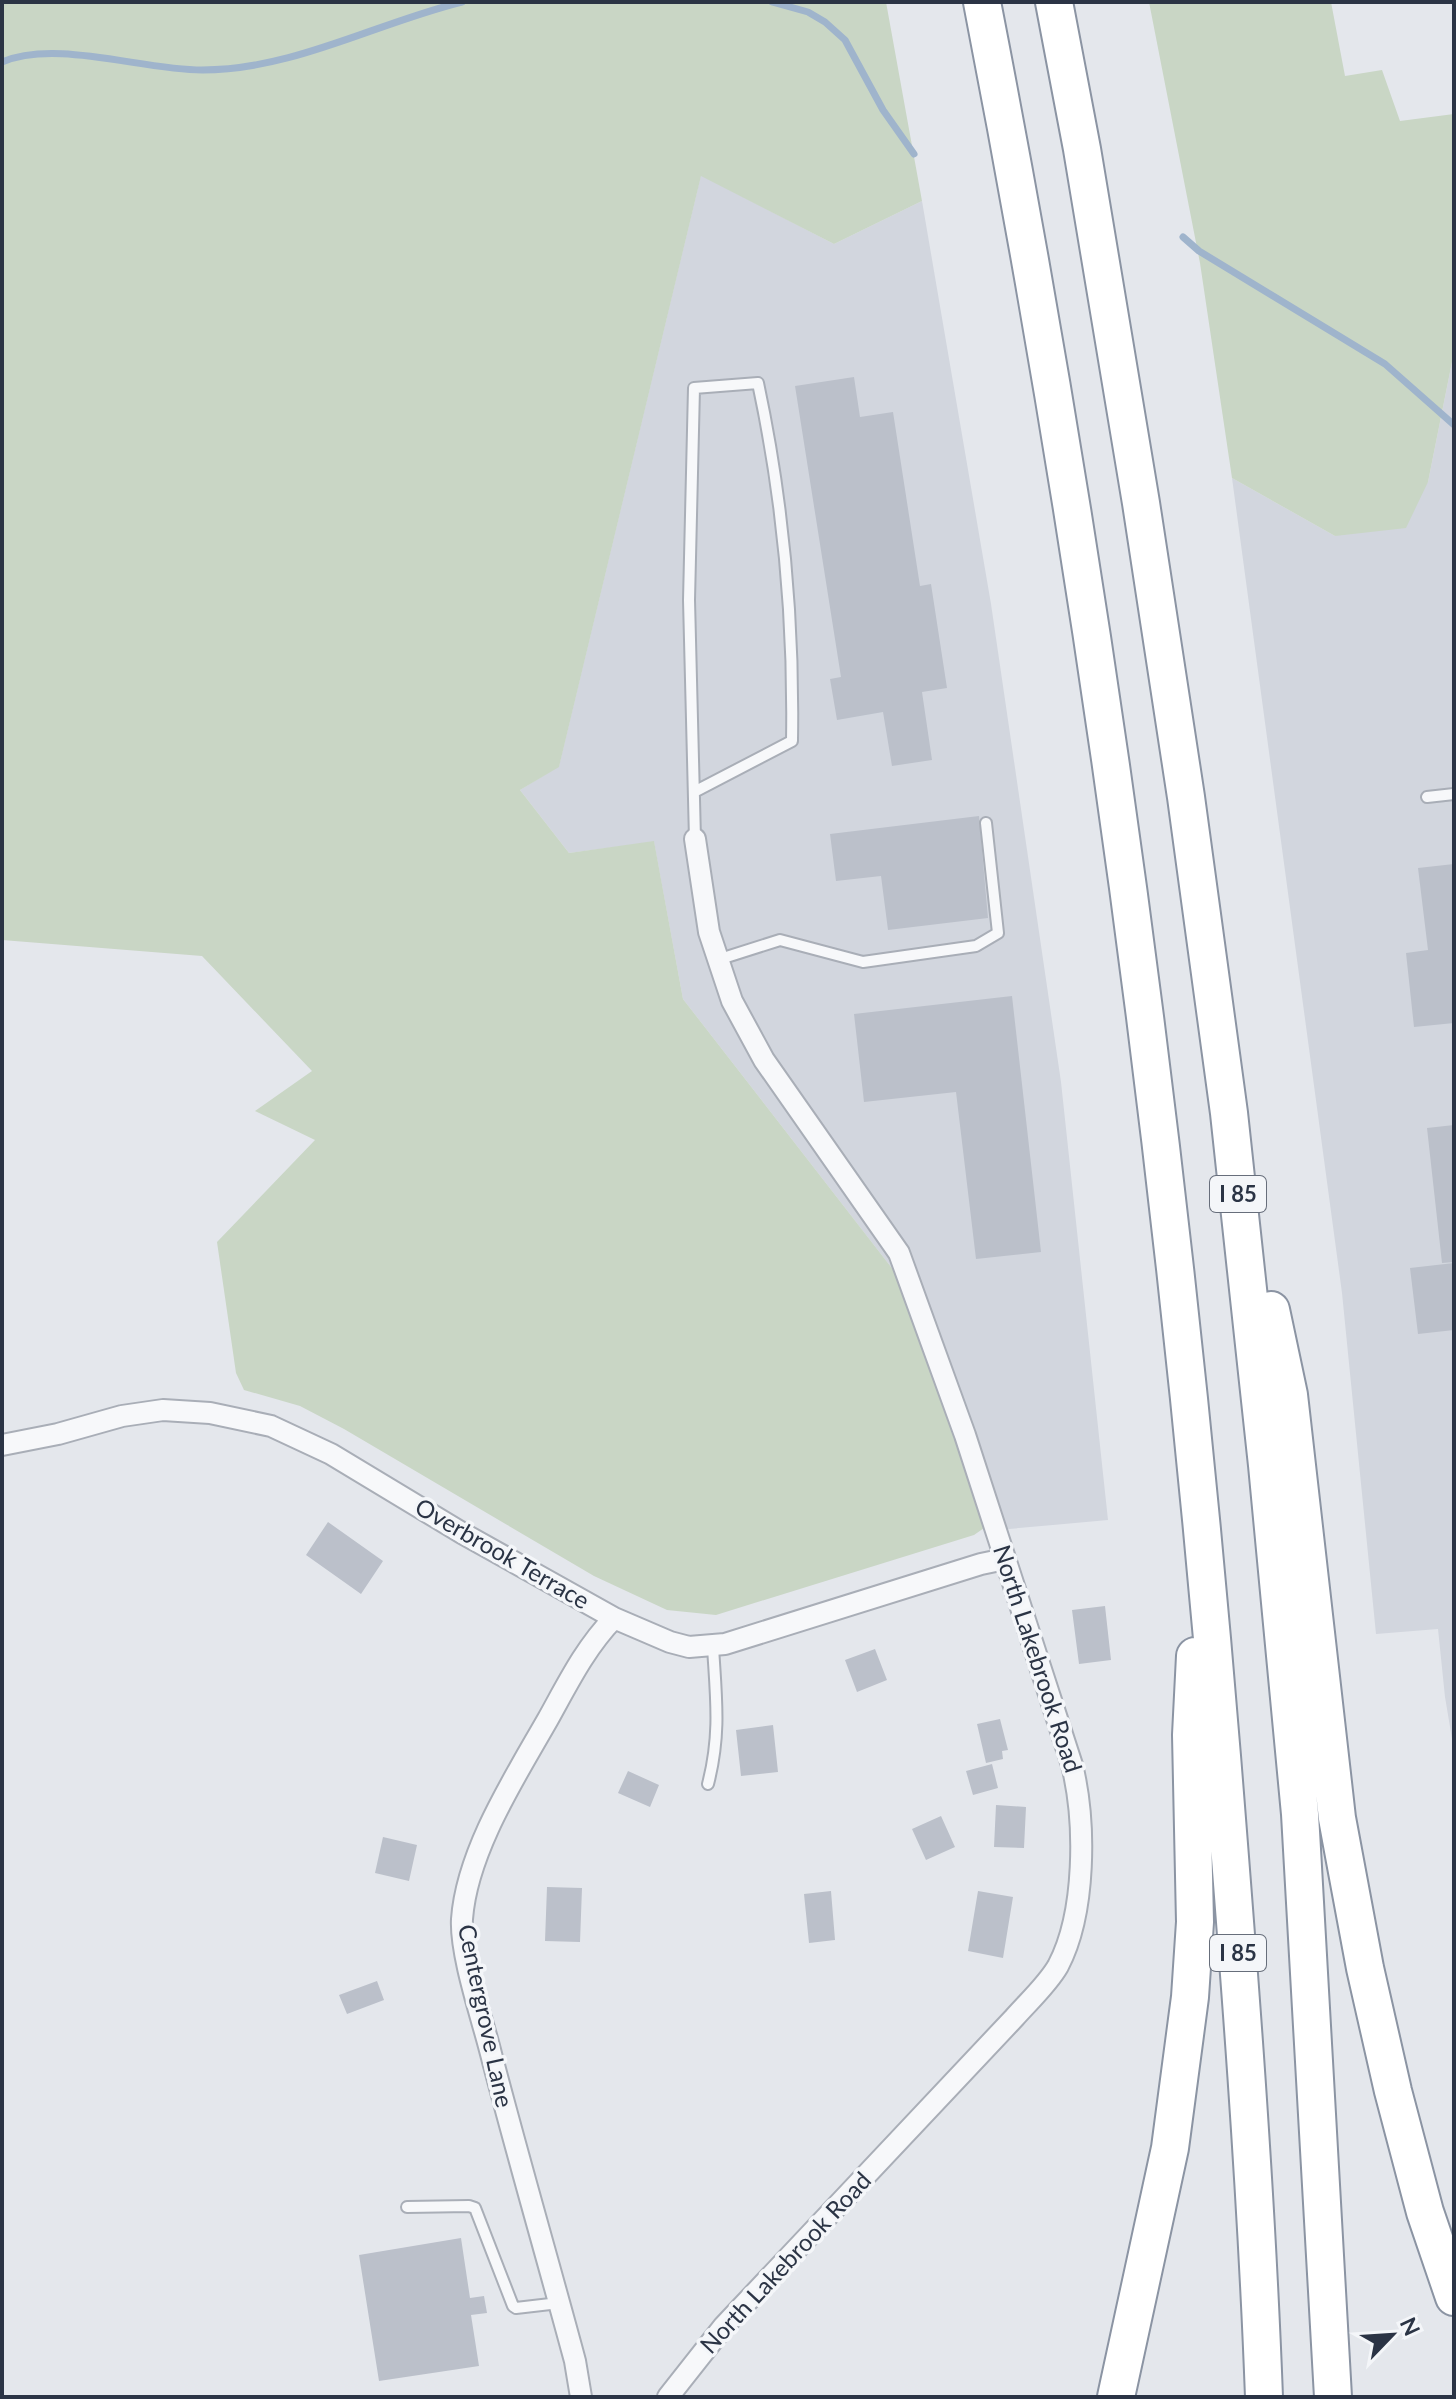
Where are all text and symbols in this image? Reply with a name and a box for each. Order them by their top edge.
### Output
road number: I 85 [1210,1176,1266,1212]
street label: Overbrook Terrace [411,1491,595,1614]
street label: North Lakebrook Road [988,1541,1089,1776]
street label: Centergrove Lane [453,1921,520,2110]
road number: I 85 [1210,1935,1266,1971]
street label: North Lakebrook Road [693,2165,876,2359]
north arrow [1352,2295,1432,2375]
text: N [1395,2313,1426,2340]

